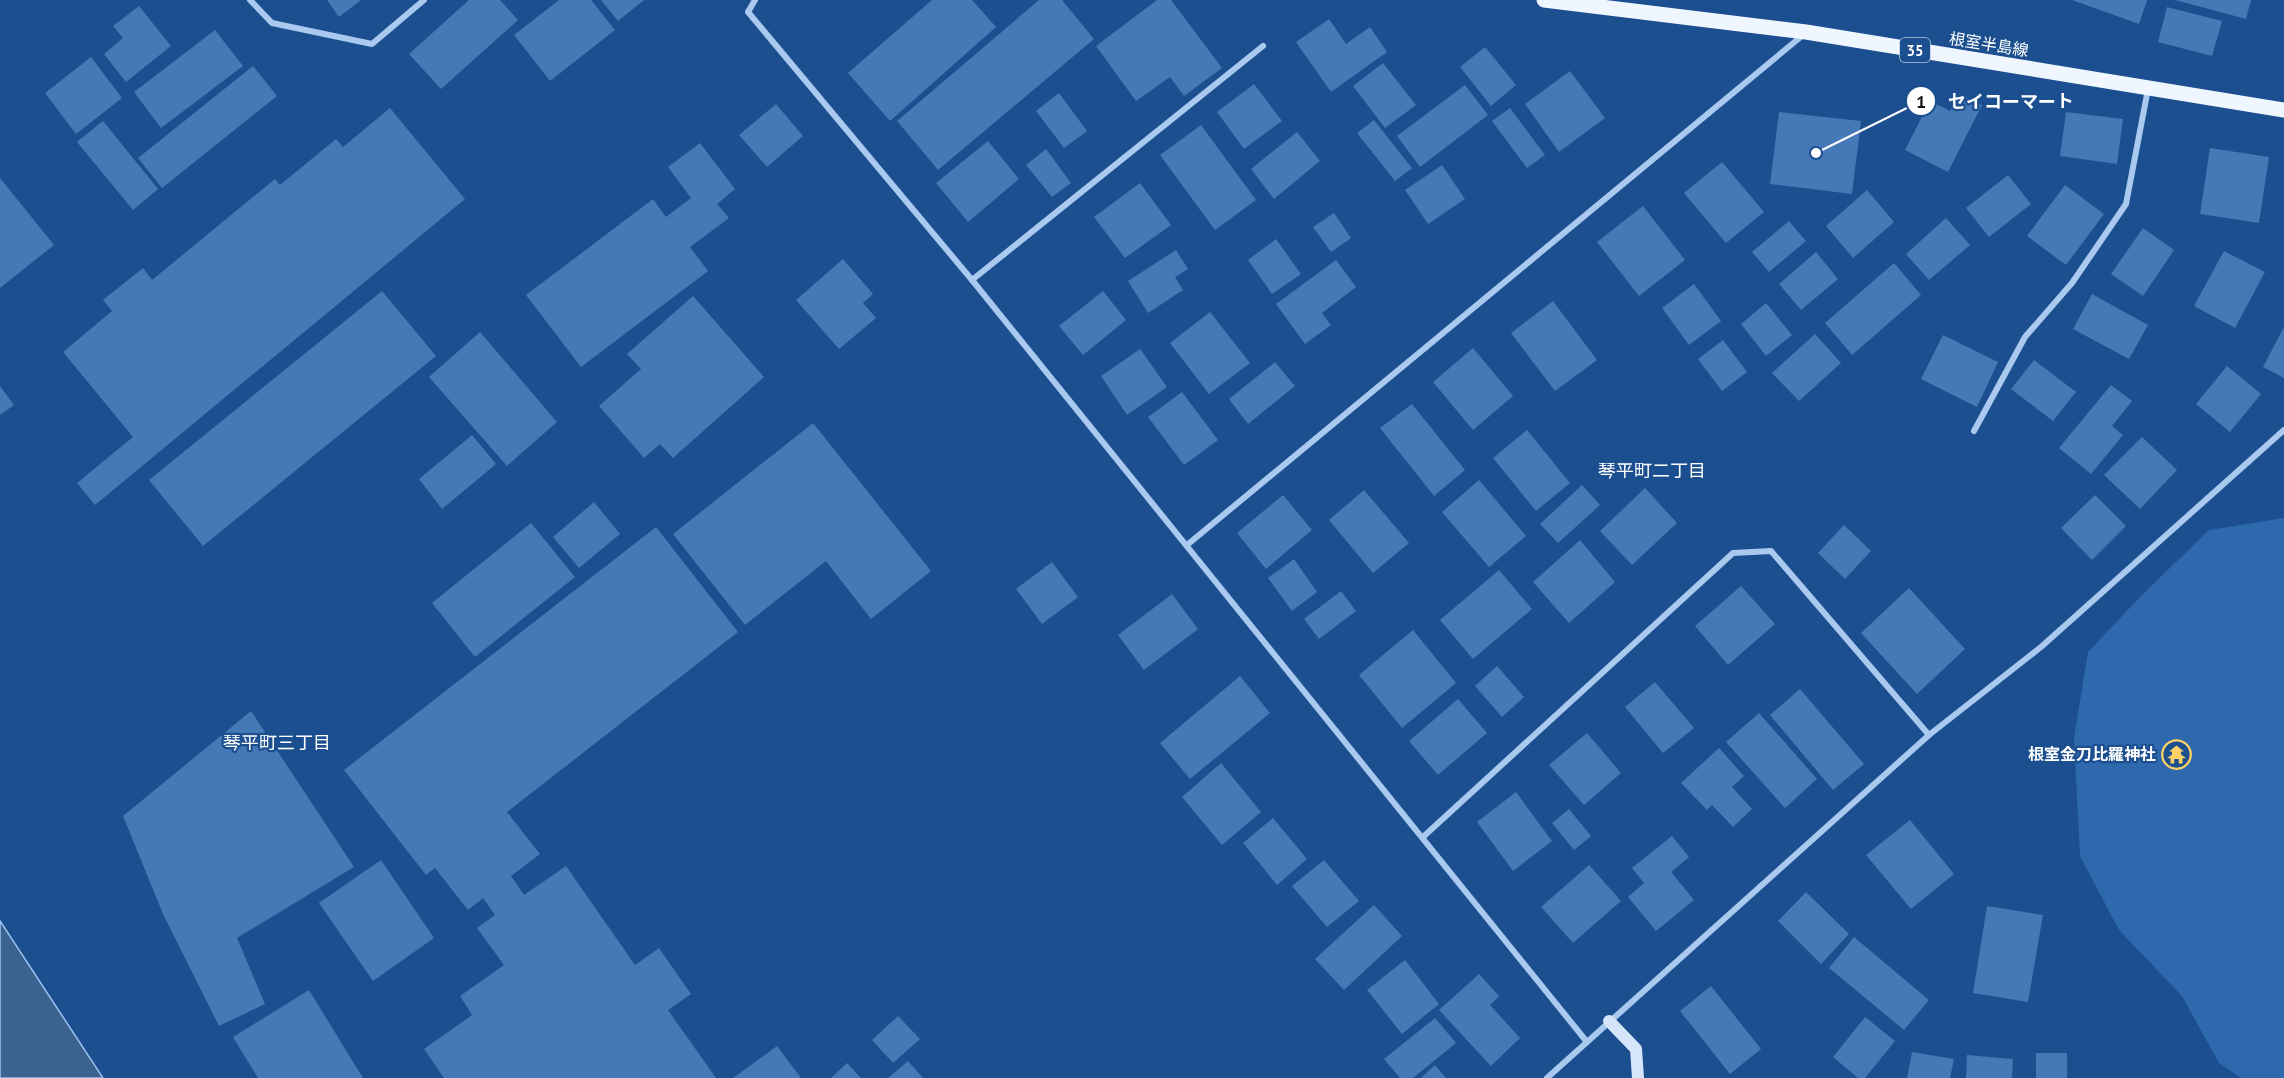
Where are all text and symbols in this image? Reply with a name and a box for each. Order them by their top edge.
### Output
street label: 根室半島線 [1948,28,2030,60]
road number: 35 [1900,38,1930,62]
callout: セイコーマート [1906,83,2086,119]
text: 1 [1916,90,1926,113]
text: セイコーマート [1948,90,2074,113]
district label: 琴平町二丁目 [1598,459,1706,482]
district label: 琴平町三丁目 [223,731,331,754]
temple icon: 根室金刀比羅神社 [2161,738,2193,770]
place label: 根室金刀比羅神社 [2028,744,2156,764]

